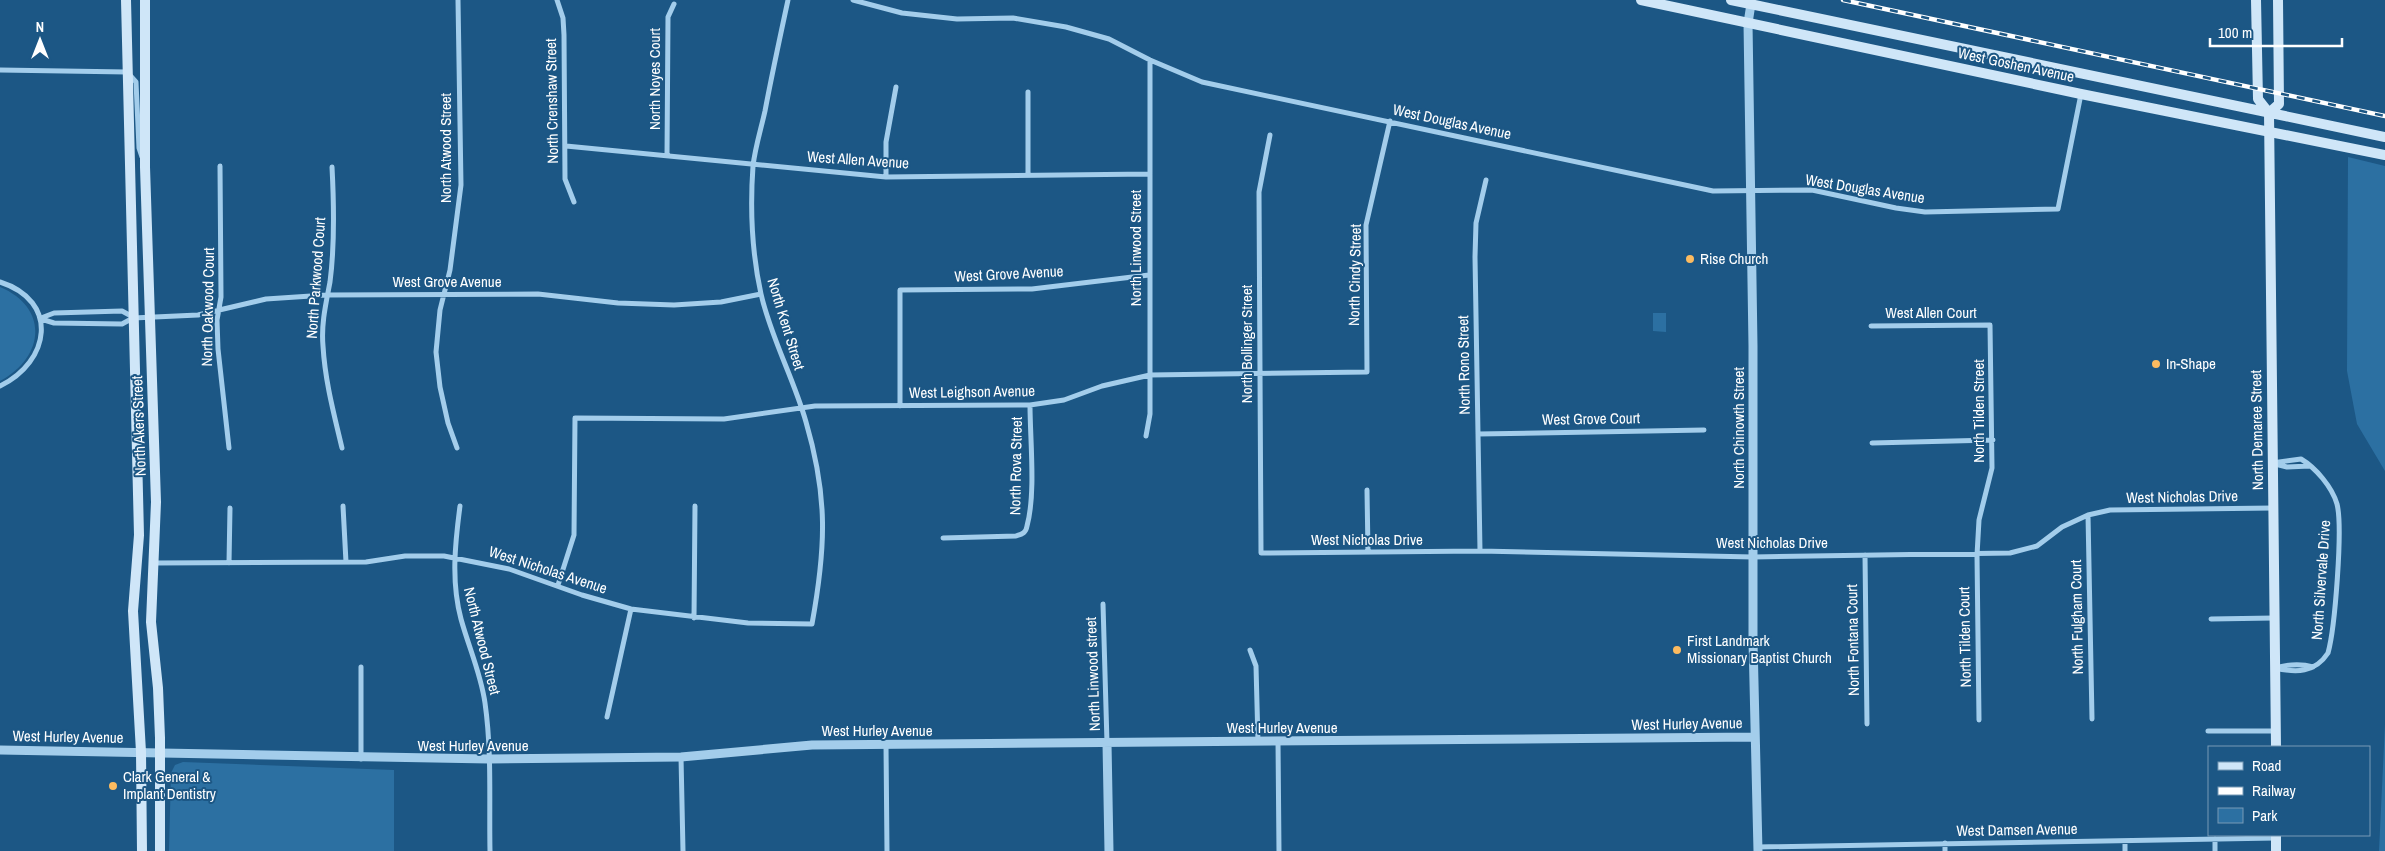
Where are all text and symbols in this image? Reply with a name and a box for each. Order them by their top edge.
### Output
north arrow [15,15,65,65]
scale bar [2210,15,2342,47]
text: N [36,18,44,36]
text: 100 m [2218,22,2252,43]
street label: North Noyes Court [644,27,665,130]
street label: North Crenshaw Street [540,38,563,164]
street label: West Goshen Avenue [1956,42,2076,87]
street label: North Atwood Street [435,92,456,203]
street label: West Douglas Avenue [1391,99,1513,144]
street label: West Allen Avenue [806,145,910,174]
street label: West Douglas Avenue [1804,169,1926,208]
street label: North Linwood Street [1125,189,1146,306]
street label: North Parkwood Court [301,216,330,339]
street label: North Cindy Street [1343,223,1366,326]
street label: North Oakwood Court [196,247,219,367]
place label: Rise Church [1700,248,1768,269]
marker: Rise Church [1684,253,1696,265]
street label: West Grove Avenue [954,260,1064,287]
street label: West Grove Avenue [393,271,502,292]
street label: North Kent Street [763,275,811,373]
street label: North Bollinger Street [1236,284,1257,403]
street label: West Allen Court [1885,302,1977,323]
street label: North Rono Street [1452,315,1475,415]
place label: In-Shape [2166,353,2216,374]
marker: In-Shape [2150,358,2162,370]
street label: North Tilden Street [1968,359,1989,463]
street label: North Chinowth Street [1728,367,1749,489]
street label: North Demaree Street [2245,369,2268,490]
street label: North Akers Street [126,375,151,477]
street label: West Leighson Avenue [909,380,1035,403]
street label: West Grove Court [1542,407,1641,430]
street label: North Rova Street [1004,416,1027,515]
street label: West Nicholas Drive [2126,485,2238,508]
street label: North Silvervale Drive [2306,519,2335,641]
street label: West Nicholas Drive [1311,529,1423,550]
street label: West Nicholas Drive [1716,532,1828,553]
street label: West Nicholas Avenue [486,540,610,599]
street label: North Fulgham Court [2065,559,2088,675]
street label: North Fontana Court [1841,583,1864,696]
street label: North Atwood Street [459,585,506,697]
street label: North Tilden Court [1953,586,1976,688]
street label: North Linwood street [1080,616,1105,731]
place label: First Landmark Missionary Baptist Church [1687,630,1832,668]
marker: First Landmark Missionary Baptist Church [1671,644,1683,656]
street label: West Hurley Avenue [1631,712,1743,735]
street label: West Hurley Avenue [1226,717,1338,738]
street label: West Hurley Avenue [821,720,933,741]
street label: West Hurley Avenue [12,725,124,748]
street label: West Hurley Avenue [417,735,529,756]
legend [2208,746,2370,836]
text: Road [2252,755,2281,776]
place label: Clark General & Implant Dentistry [123,766,217,804]
marker: Clark General & Implant Dentistry [107,780,119,792]
text: Railway [2252,780,2297,801]
text: Park [2252,805,2278,826]
street label: West Damsen Avenue [1956,818,2078,841]

